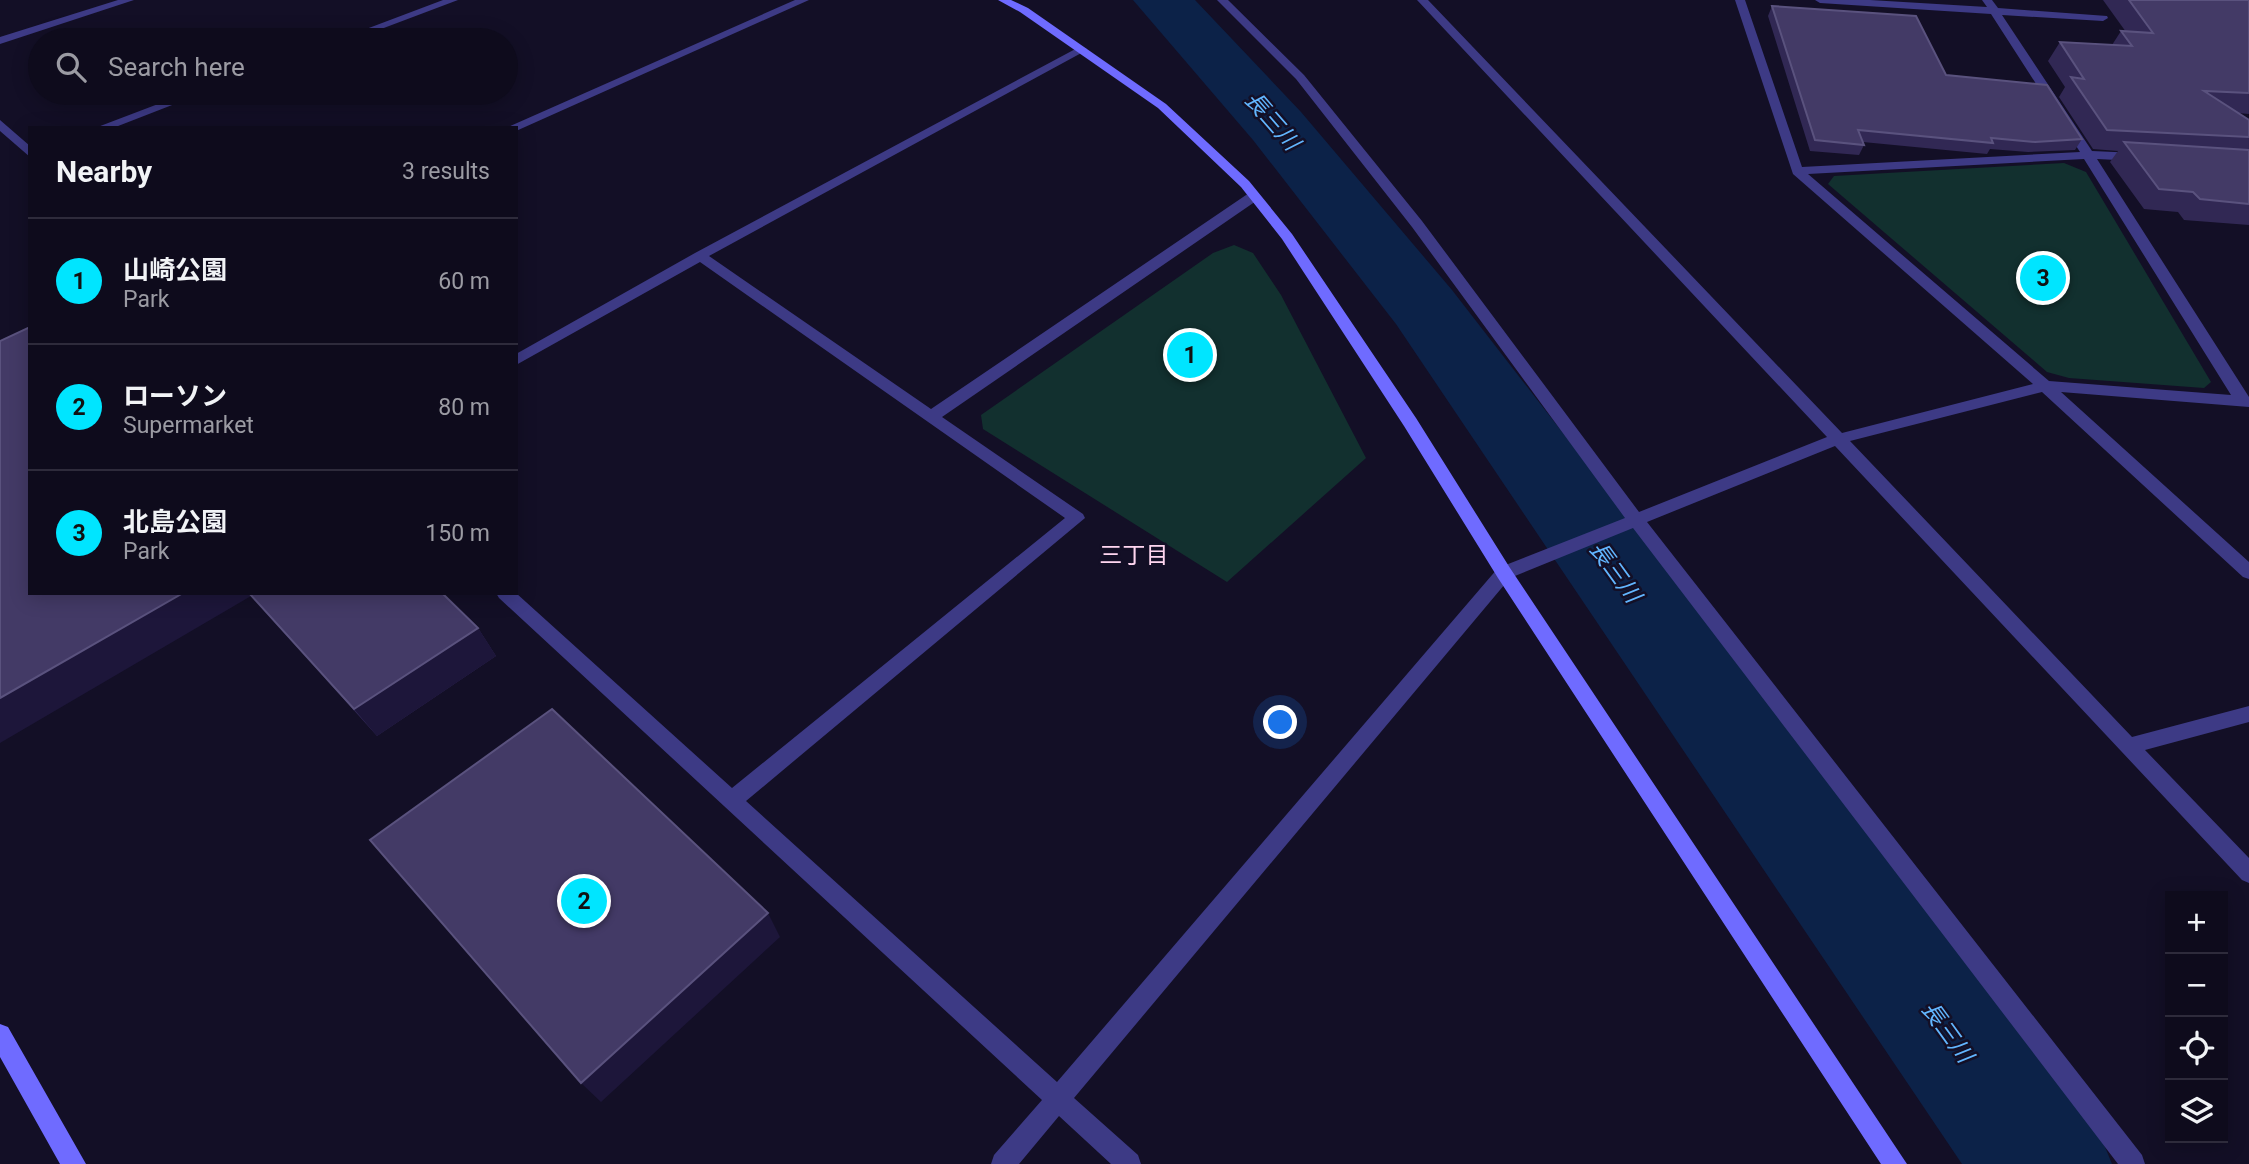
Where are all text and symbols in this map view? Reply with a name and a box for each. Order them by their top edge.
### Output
search box [28,28,518,105]
icon: search [52,48,90,86]
text: Search here [108,52,245,82]
water label: 長三川 [1239,86,1307,158]
text: Nearby [56,154,152,189]
text: 3 results [402,158,490,185]
pin: 3 [2020,252,2066,304]
text: 山崎公園 [123,255,227,285]
text: 1 [72,268,86,295]
text: 60 m [438,268,490,295]
text: Park [123,286,169,313]
pin: 1 [1167,329,1213,381]
text: ローソン [123,381,227,411]
text: 2 [72,394,86,421]
text: 80 m [438,394,490,421]
text: Supermarket [123,412,254,439]
text: 北島公園 [123,507,227,537]
text: 3 [72,520,86,547]
text: 150 m [425,520,490,547]
water label: 長三川 [1584,536,1648,610]
text: Park [123,538,169,565]
district label: 三丁目 [1100,542,1169,569]
your location [1263,705,1297,739]
pin: 2 [561,875,607,927]
map controls [2165,891,2228,1143]
button: + [2165,891,2228,954]
button: − [2165,954,2228,1017]
water label: 長三川 [1916,996,1980,1070]
button: locate [2165,1017,2228,1080]
button: layers [2165,1080,2228,1143]

